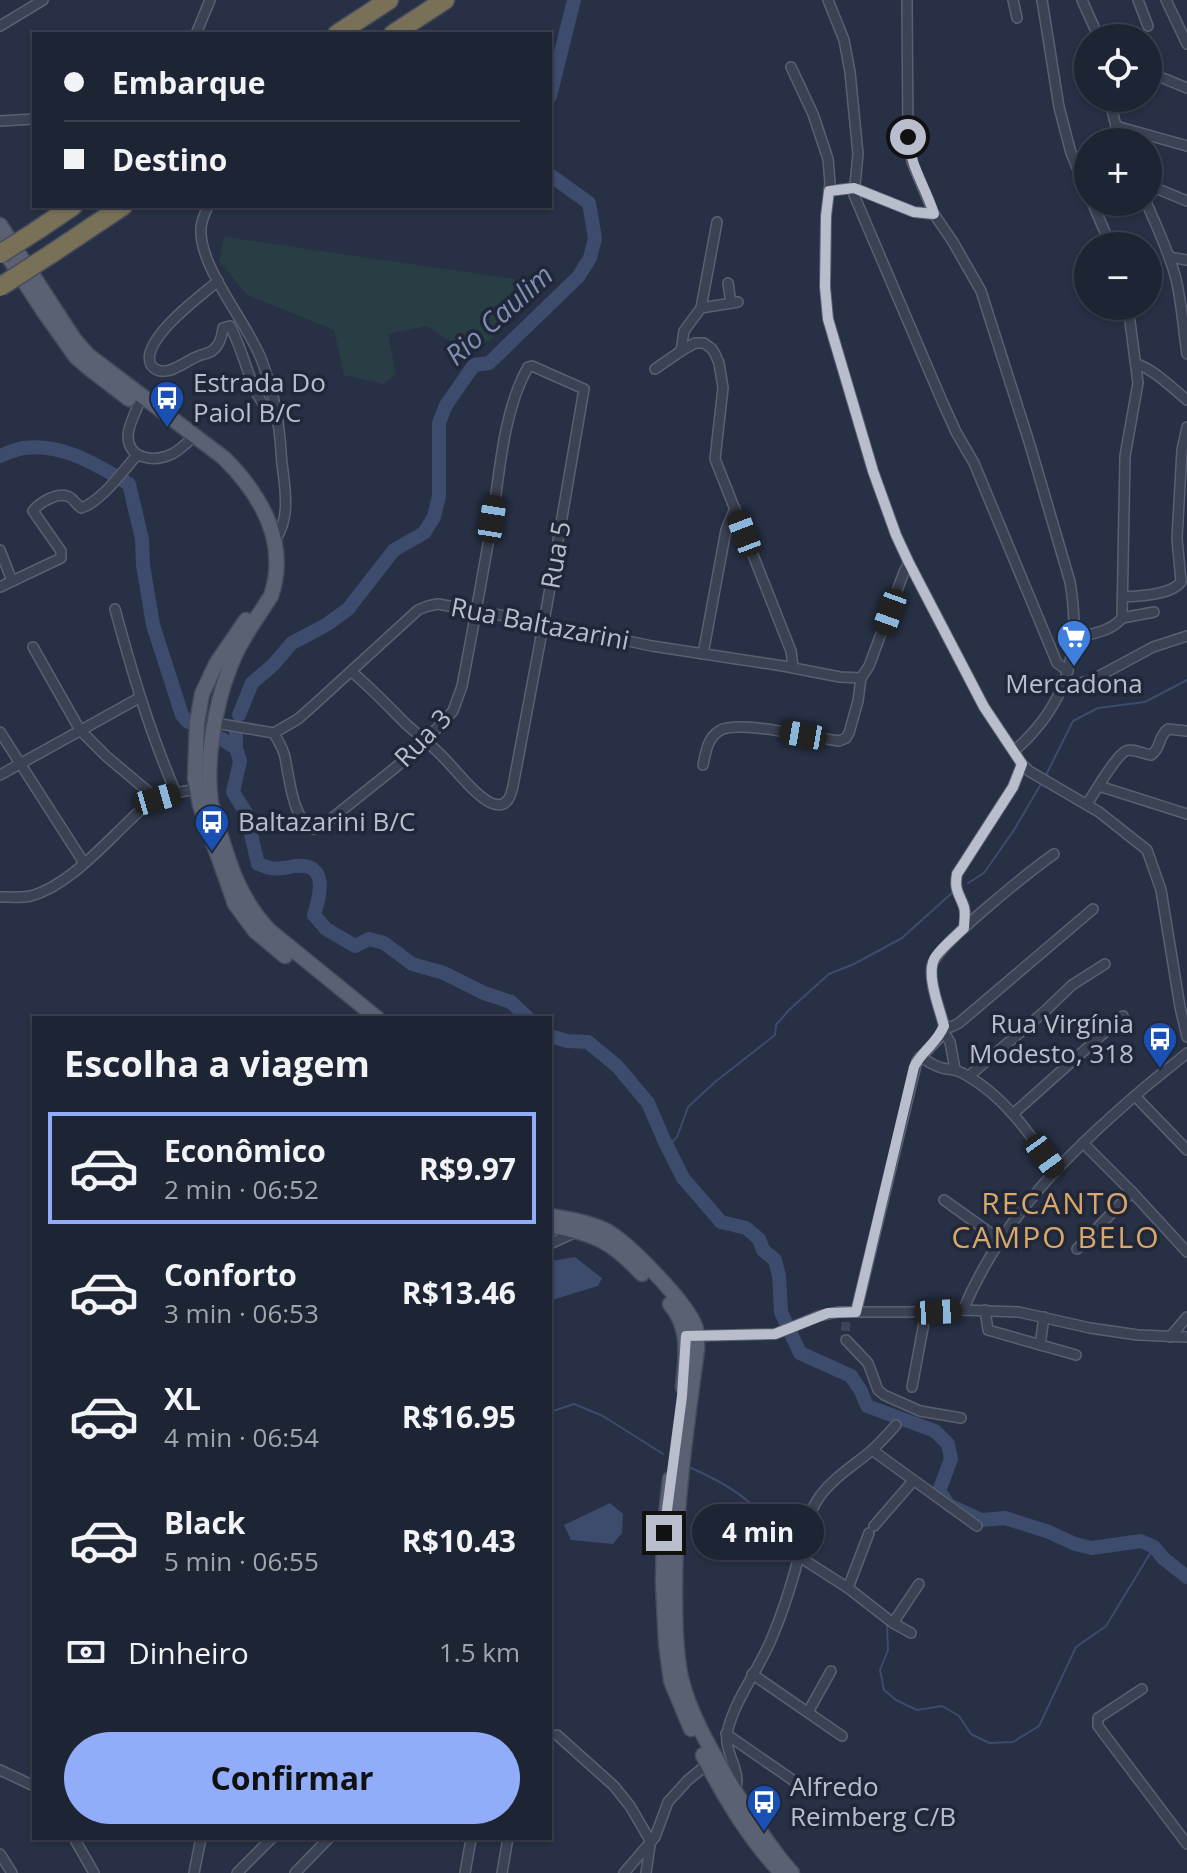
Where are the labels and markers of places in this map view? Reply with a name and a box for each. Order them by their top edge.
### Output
place label: Estrada Do Paiol B/C [193,364,326,430]
bus stop icon: Estrada Do Paiol B/C [148,379,186,429]
supermarket icon: Mercadona [1055,618,1093,668]
place label: Mercadona [1005,665,1143,701]
bus stop icon: Baltazarini B/C [193,803,231,853]
place label: Baltazarini B/C [238,803,415,839]
place label: Rua Virgínia Modesto, 318 [969,1005,1134,1071]
bus stop icon: Rua Virgínia Modesto, 318 [1141,1020,1179,1070]
place label: Alfredo Reimberg C/B [790,1768,956,1834]
bus stop icon: Alfredo Reimberg C/B [745,1783,783,1833]

